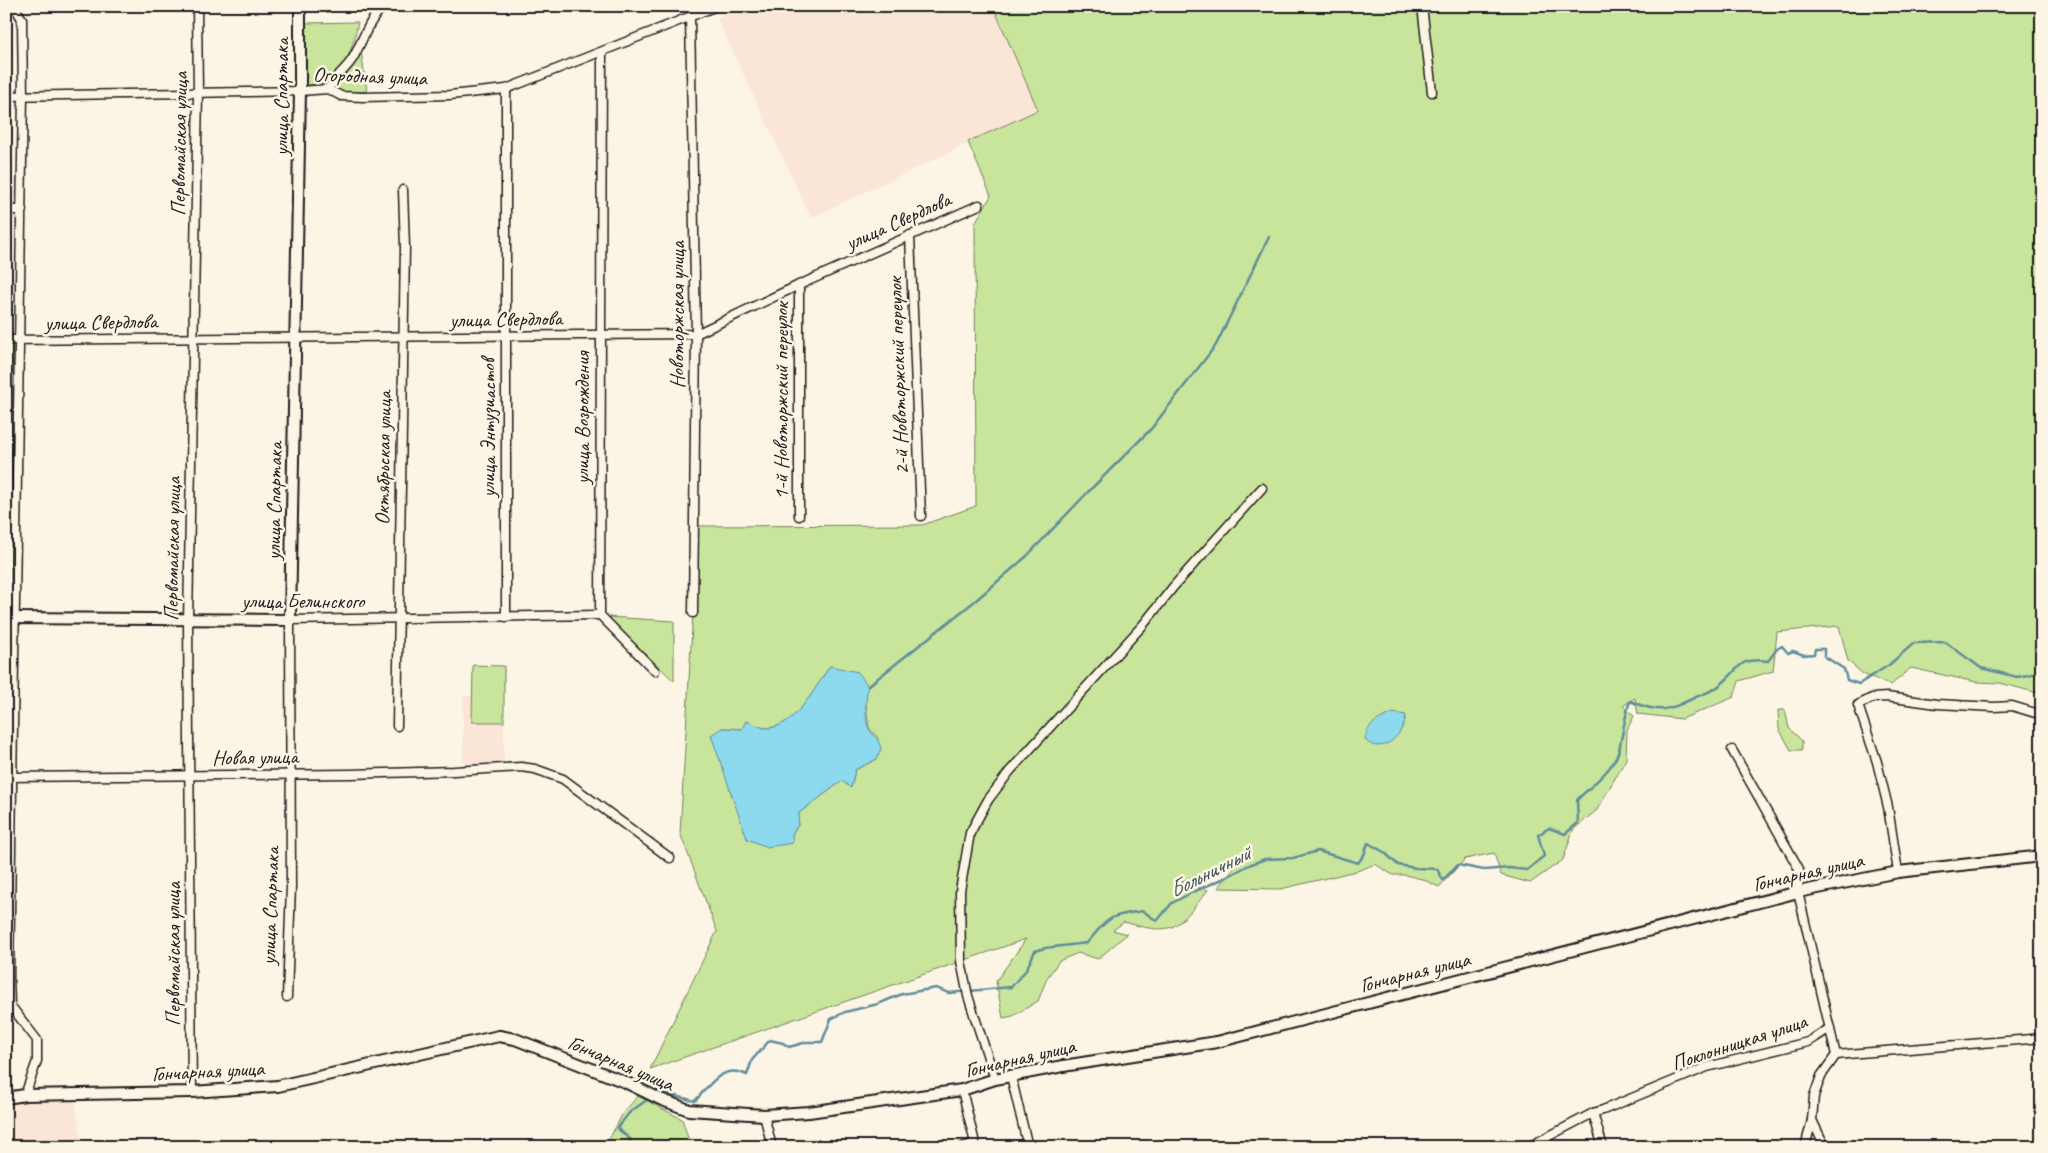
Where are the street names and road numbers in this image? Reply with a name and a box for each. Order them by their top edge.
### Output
street label: улица Спартака [268,36,294,158]
street label: Огородная улица [313,61,429,91]
street label: Первомайская улица [165,70,193,216]
street label: улица Свердлова [839,185,957,257]
street label: Новоторжская улица [664,240,690,389]
street label: 2-й Новоторжский переулок [881,275,914,475]
street label: 1-й Новоторжский переулок [768,300,794,500]
street label: улица Свердлова [448,305,565,333]
street label: улица Свердлова [43,308,160,336]
street label: улица Возрождения [569,350,595,486]
street label: улица Энтузиастов [475,355,501,499]
street label: Октябрьская улица [369,388,397,525]
street label: улица Спартака [260,439,288,562]
street label: Первомайская улица [158,475,186,621]
street label: улица Белинского [240,588,366,614]
street label: Новая улица [212,743,301,771]
street label: улица Спартака [255,844,285,967]
street label: Гончарная улица [1750,846,1868,897]
street label: Первомайская улица [160,880,186,1026]
street label: Гончарная улица [1357,945,1474,998]
street label: Поклонницкая улица [1668,1007,1811,1076]
street label: Гончарная улица [564,1029,680,1098]
street label: Гончарная улица [962,1032,1080,1083]
street label: Гончарная улица [151,1055,267,1087]

